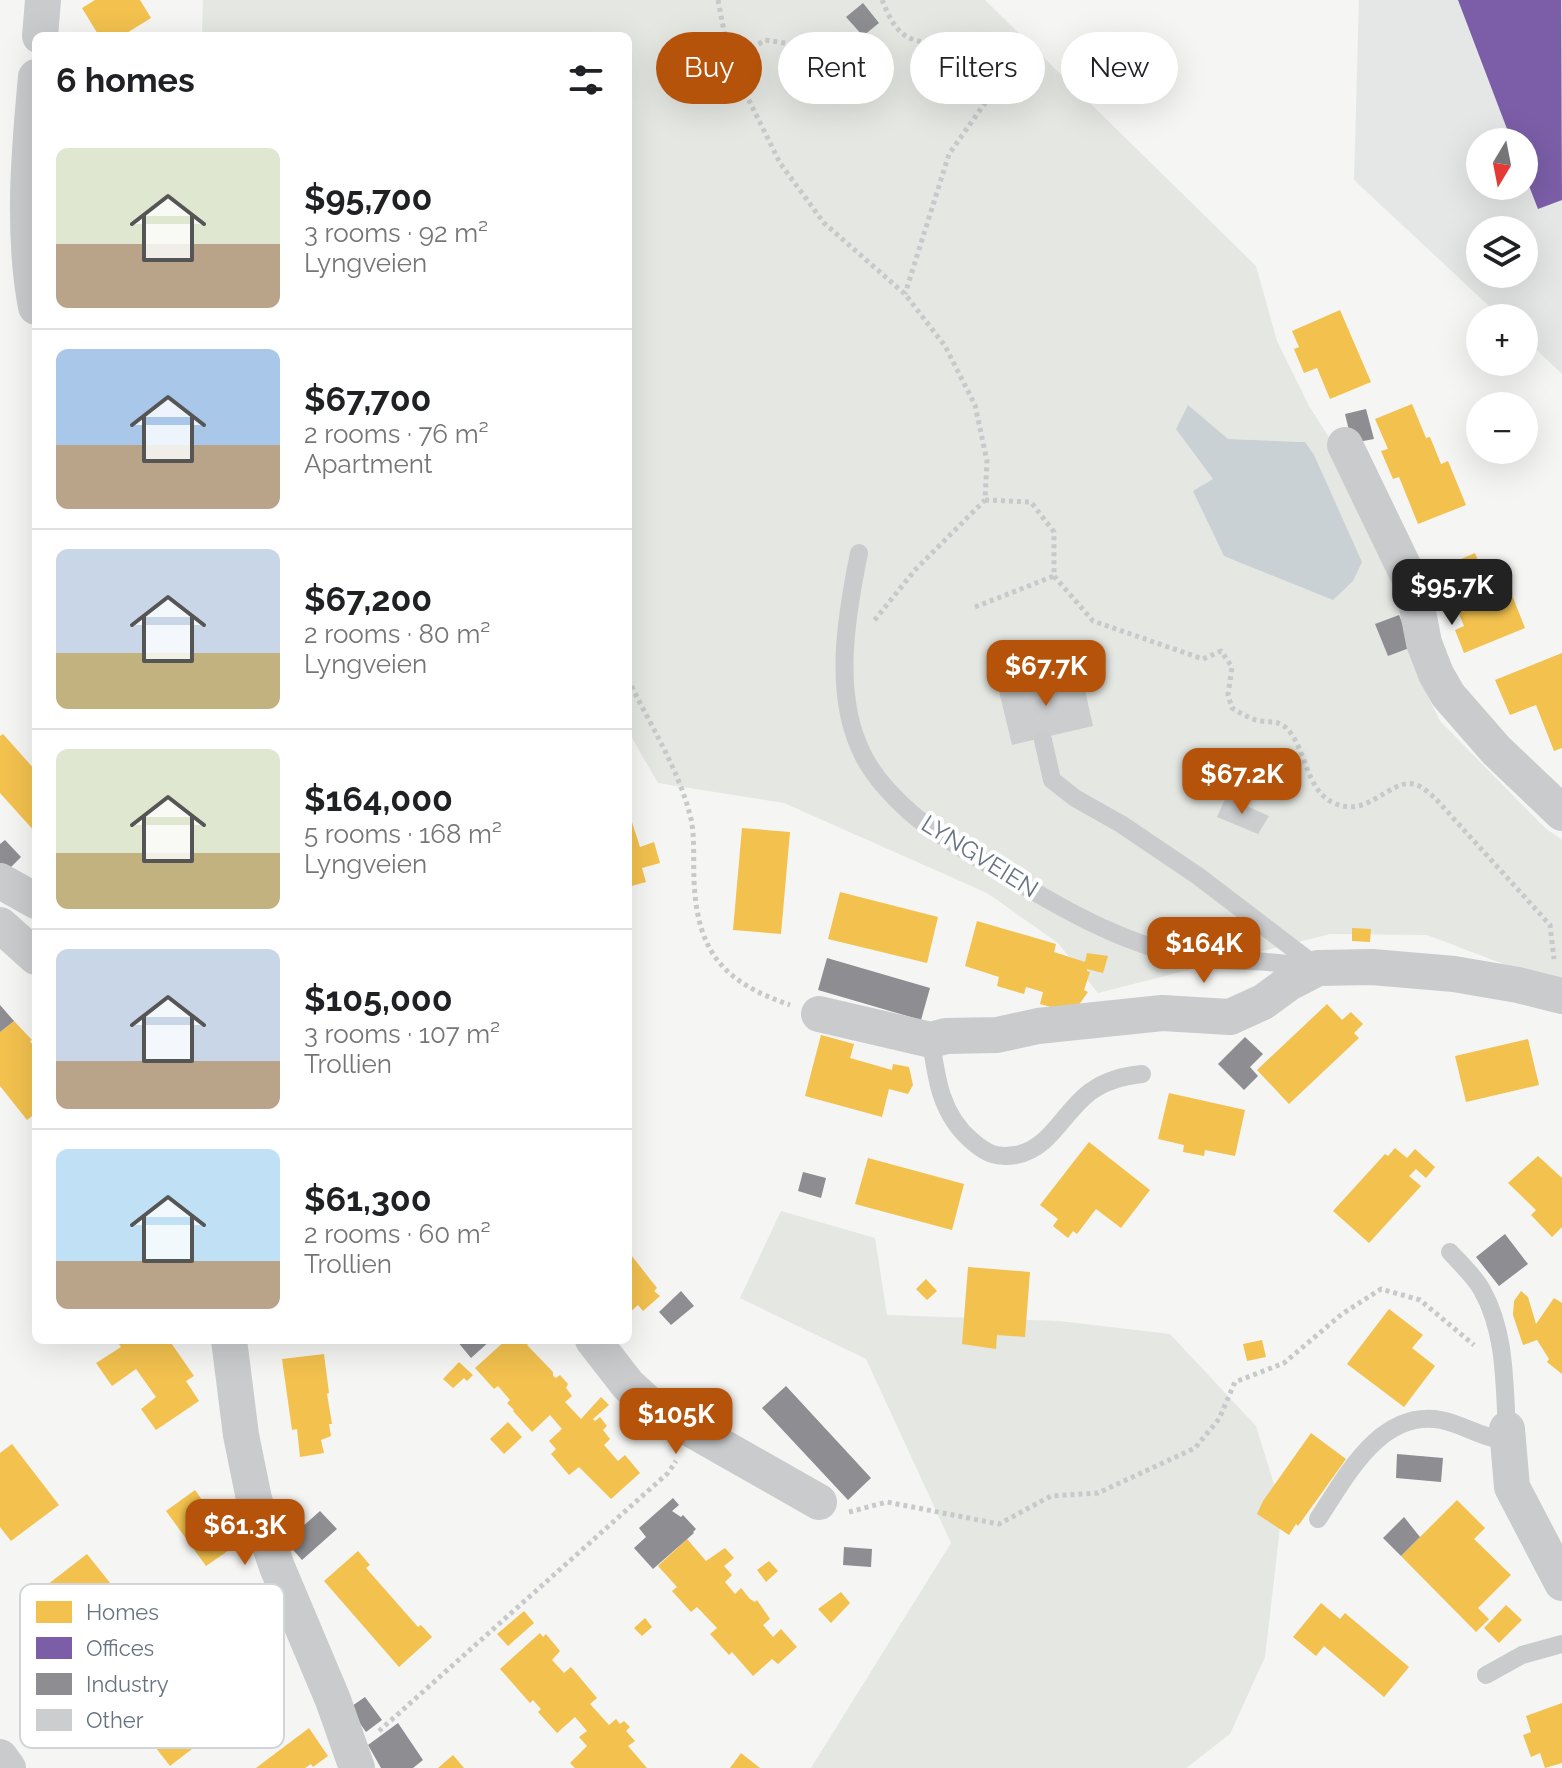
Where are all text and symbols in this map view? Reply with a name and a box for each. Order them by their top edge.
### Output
chip: Buy [656,32,762,104]
chip: Rent [778,32,894,104]
chip: Filters [910,32,1045,104]
chip: New [1061,32,1178,104]
icon: filters [564,58,608,102]
text: 6 homes [56,60,195,100]
north arrow [1466,128,1538,200]
map controls [1466,128,1538,464]
text: $95,700 [304,178,432,218]
icon: home [120,180,216,276]
button: layers [1466,216,1538,288]
text: 3 rooms · 92 m² [304,218,488,248]
text: Lyngveien [304,248,427,278]
button: + [1466,304,1538,376]
text: $67,700 [304,379,431,419]
icon: home [120,381,216,477]
button: − [1466,392,1538,464]
text: 2 rooms · 76 m² [304,419,489,449]
text: Apartment [304,449,433,479]
pin: $95.7K [1387,559,1517,627]
text: $95.7K [1410,570,1494,600]
text: $67,200 [304,579,432,619]
icon: home [120,581,216,677]
text: 2 rooms · 80 m² [304,619,490,649]
pin: $67.7K [981,640,1111,708]
text: Lyngveien [304,649,427,679]
text: $67.7K [1005,651,1087,681]
pin: $67.2K [1177,748,1307,816]
text: $67.2K [1200,759,1284,789]
text: $164,000 [304,779,453,819]
icon: home [120,781,216,877]
street label: LYNGVEIEN [916,809,1044,903]
text: 5 rooms · 168 m² [304,819,502,849]
text: Lyngveien [304,849,427,879]
pin: $164K [1148,917,1260,985]
text: $164K [1165,928,1243,958]
text: $105,000 [304,979,453,1019]
icon: home [120,981,216,1077]
text: 3 rooms · 107 m² [304,1019,500,1049]
text: Trollien [304,1049,392,1079]
text: $61,300 [304,1179,432,1219]
icon: home [120,1181,216,1277]
text: 2 rooms · 60 m² [304,1219,491,1249]
text: Trollien [304,1249,392,1279]
pin: $105K [620,1388,732,1456]
text: $105K [637,1399,715,1429]
pin: $61.3K [180,1499,310,1567]
text: $61.3K [204,1510,286,1540]
legend [20,1584,284,1748]
text: Homes [86,1599,159,1625]
text: Offices [86,1635,154,1661]
text: Industry [86,1671,169,1697]
text: Other [86,1707,144,1733]

